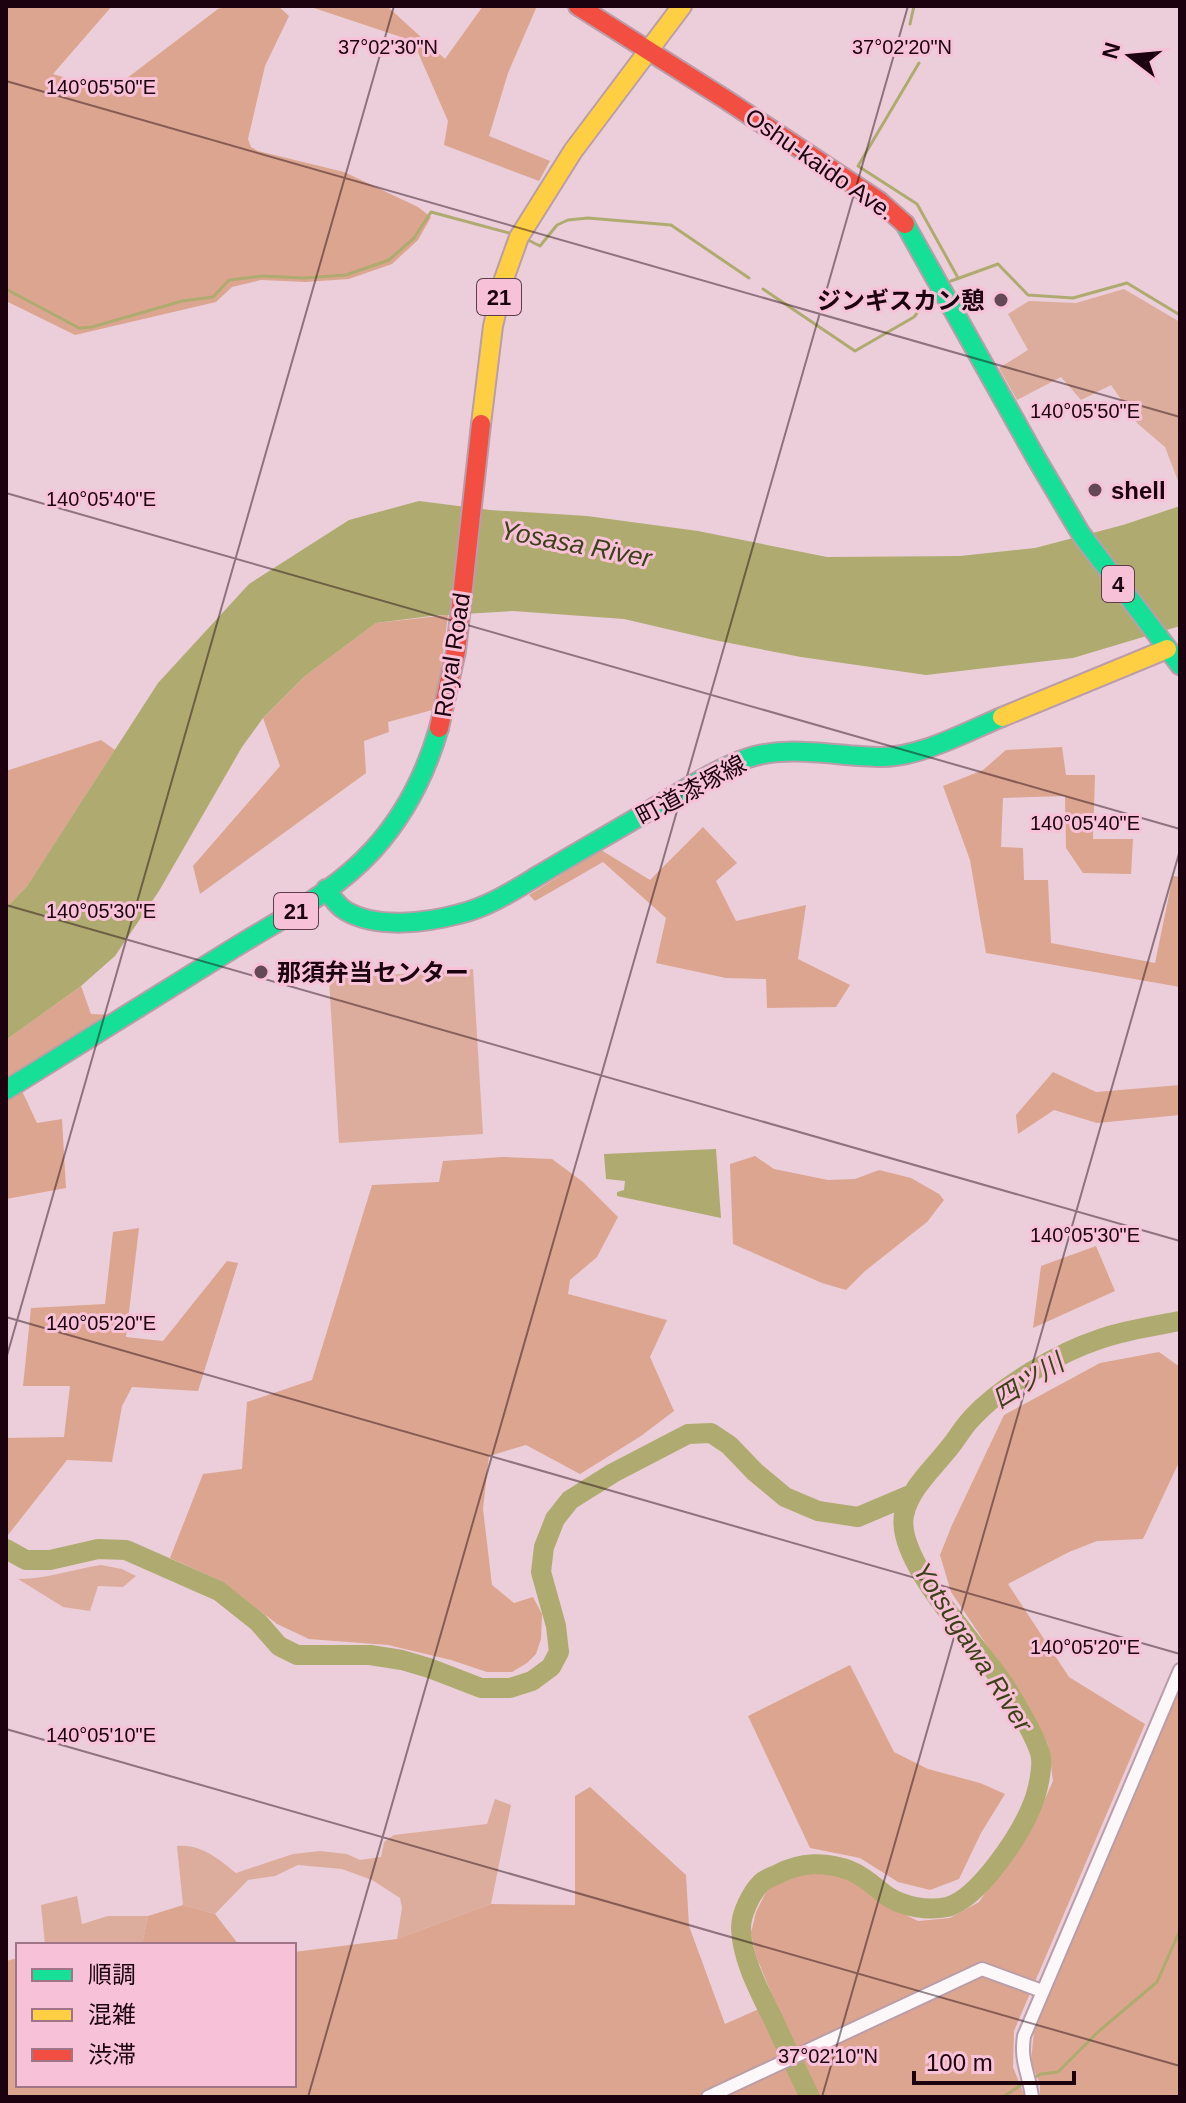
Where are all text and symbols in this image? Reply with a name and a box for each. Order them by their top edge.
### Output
north arrow [1090,16,1170,96]
text: 37°02'30"N [338,36,438,58]
text: 37°02'20"N [852,36,952,58]
text: N [1097,40,1125,62]
text: 140°05'50"E [46,76,156,98]
street label: Oshu-kaido Ave. [740,103,900,225]
road number: 21 [477,279,521,315]
place label: ジンギスカン憩 [817,287,985,314]
marker: ジンギスカン憩 [992,291,1010,309]
text: 140°05'50"E [1030,400,1140,422]
place label: shell [1111,477,1166,504]
marker: shell [1086,481,1104,499]
text: 140°05'40"E [46,488,156,510]
water label: Yosasa River [498,515,655,574]
road number: 4 [1102,566,1134,602]
street label: Royal Road [429,591,475,719]
street label: 町道漆塚線 [632,750,750,830]
text: 140°05'40"E [1030,812,1140,834]
road number: 21 [274,893,318,929]
text: 140°05'30"E [46,900,156,922]
place label: 那須弁当センター [277,959,469,986]
marker: 那須弁当センター [252,963,270,981]
text: 140°05'30"E [1030,1224,1140,1246]
text: 140°05'20"E [46,1312,156,1334]
water label: 四ツ川 [987,1346,1072,1414]
water label: Yotsugawa River [907,1557,1039,1738]
text: 140°05'20"E [1030,1636,1140,1658]
text: 140°05'10"E [46,1724,156,1746]
legend [16,1943,296,2087]
text: 順調 [88,1961,136,1988]
text: 混雑 [88,2001,136,2028]
scale bar [914,2035,1074,2085]
text: 渋滞 [88,2041,136,2068]
text: 37°02'10"N [778,2045,878,2067]
text: 100 m [926,2049,993,2076]

